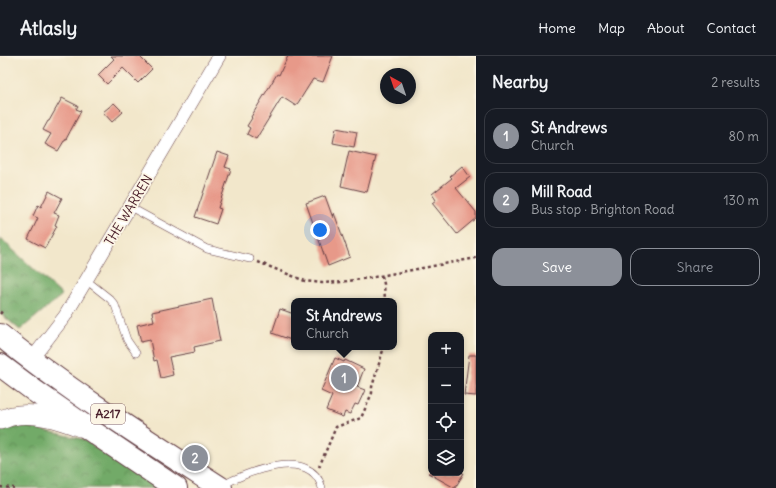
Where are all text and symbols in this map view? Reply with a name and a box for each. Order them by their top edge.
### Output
text: Atlasly [20,16,77,40]
text: Home [538,19,576,37]
text: Map [598,19,625,37]
text: About [647,19,685,37]
text: Contact [707,19,756,37]
north arrow [380,68,416,104]
text: Nearby [492,71,548,93]
text: 2 results [711,74,760,91]
text: St Andrews [531,118,607,137]
text: 1 [503,128,509,145]
text: 80 m [728,128,759,145]
text: Church [531,137,574,154]
street label: THE WARREN [101,172,156,249]
text: Mill Road [531,182,592,201]
text: 2 [502,192,510,209]
text: 130 m [723,192,759,209]
text: Bus stop · Brighton Road [531,201,674,218]
your location [310,220,330,240]
button: Save [492,248,622,286]
button: Share [630,248,760,286]
popup [291,298,397,350]
text: St Andrews [306,306,382,325]
text: Church [306,325,349,342]
map controls [428,332,464,476]
button: + [428,332,464,368]
pin: 1 [331,363,357,393]
button: − [428,368,464,404]
road number: A217 [91,404,125,424]
button: locate [428,404,464,440]
button: layers [428,440,464,476]
pin: 2 [182,443,208,473]

